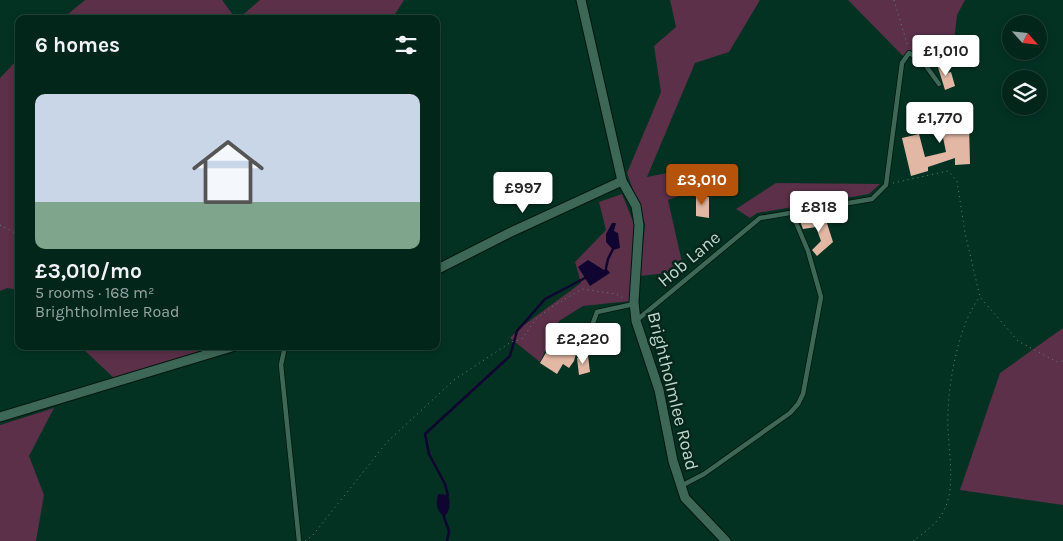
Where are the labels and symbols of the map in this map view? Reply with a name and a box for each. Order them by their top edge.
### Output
north arrow [1002,15,1048,60]
pin: £1,010 [905,34,987,77]
pin: £1,770 [899,102,981,144]
pin: £3,010 [661,164,743,206]
pin: £997 [493,172,553,214]
pin: £818 [789,190,849,233]
street label: Hob Lane [653,226,725,292]
street label: Brightholmlee Road [643,309,703,473]
pin: £2,220 [542,322,624,365]

